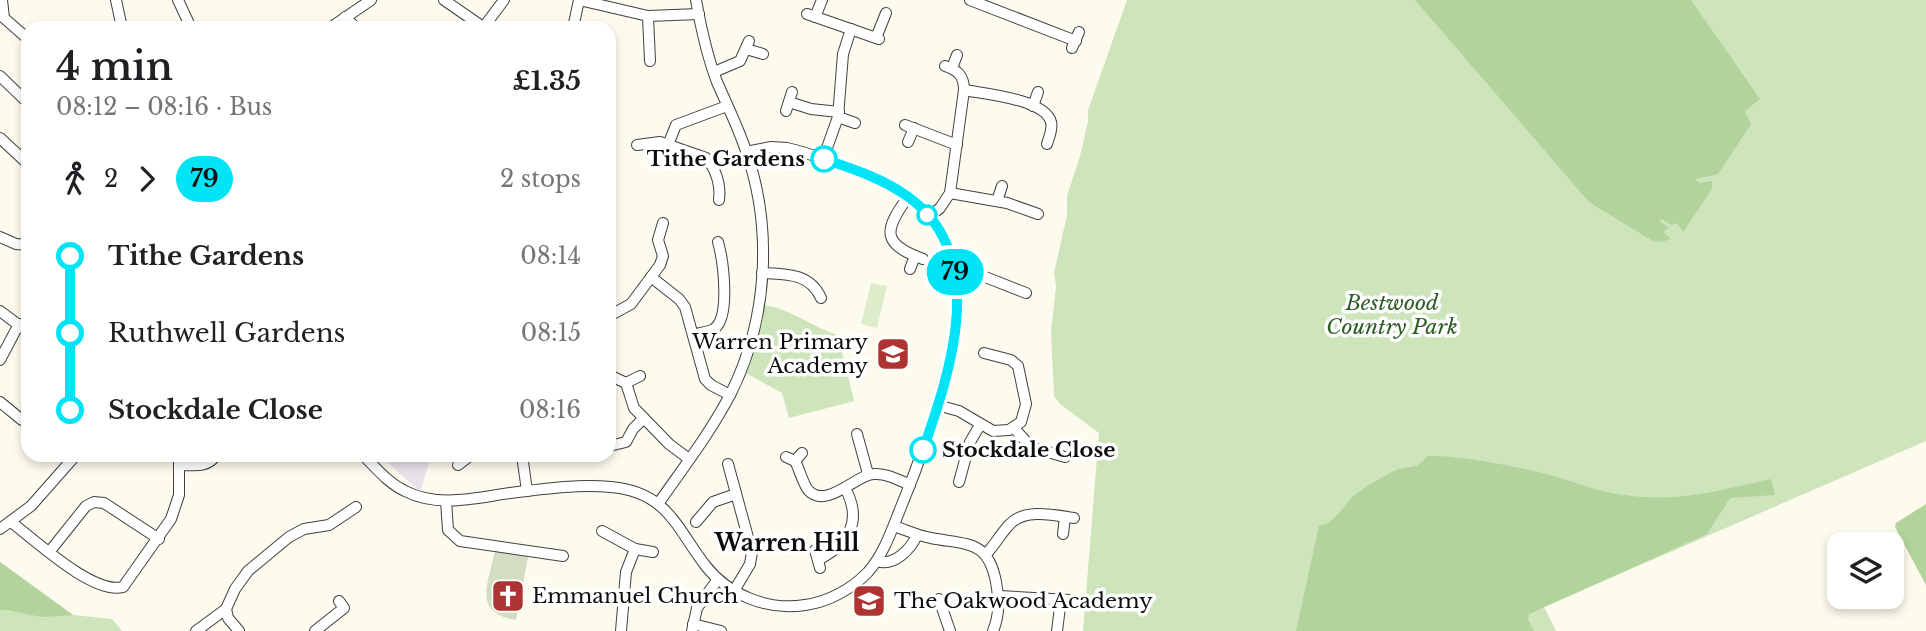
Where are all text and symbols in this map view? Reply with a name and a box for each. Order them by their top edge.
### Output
text: 4 min [56,43,173,90]
text: £1.35 [512,65,581,97]
text: 08:12 – 08:16 · Bus [56,93,272,121]
place label: Tithe Gardens [647,146,805,172]
marker: Tithe Gardens [811,146,837,172]
icon: walk [56,160,94,198]
icon: forward [128,160,166,198]
text: 79 [190,164,219,193]
text: 2 [104,165,118,193]
text: 2 stops [500,165,581,193]
unlabelled marker [917,205,937,225]
text: Tithe Gardens [108,240,304,272]
text: 08:14 [520,242,581,270]
line badge: 79 [923,249,986,295]
text: 79 [941,257,969,286]
park label: Bestwood Country Park [1326,290,1458,340]
text: Ruthwell Gardens [108,317,345,349]
text: 08:15 [521,319,581,347]
place label: Warren Primary Academy [691,329,869,379]
school or university icon: Warren Primary Academy [874,335,912,373]
text: Stockdale Close [108,394,323,426]
text: 08:16 [519,396,581,424]
marker: Stockdale Close [910,437,936,463]
place label: Stockdale Close [942,437,1116,463]
district label: Warren Hill [714,529,859,557]
map controls [1827,532,1904,609]
button: layers [1827,532,1904,609]
church icon: Emmanuel Church [489,577,527,615]
school or university icon: The Oakwood Academy [850,582,888,620]
place label: Emmanuel Church [532,583,738,609]
place label: The Oakwood Academy [894,588,1153,614]

